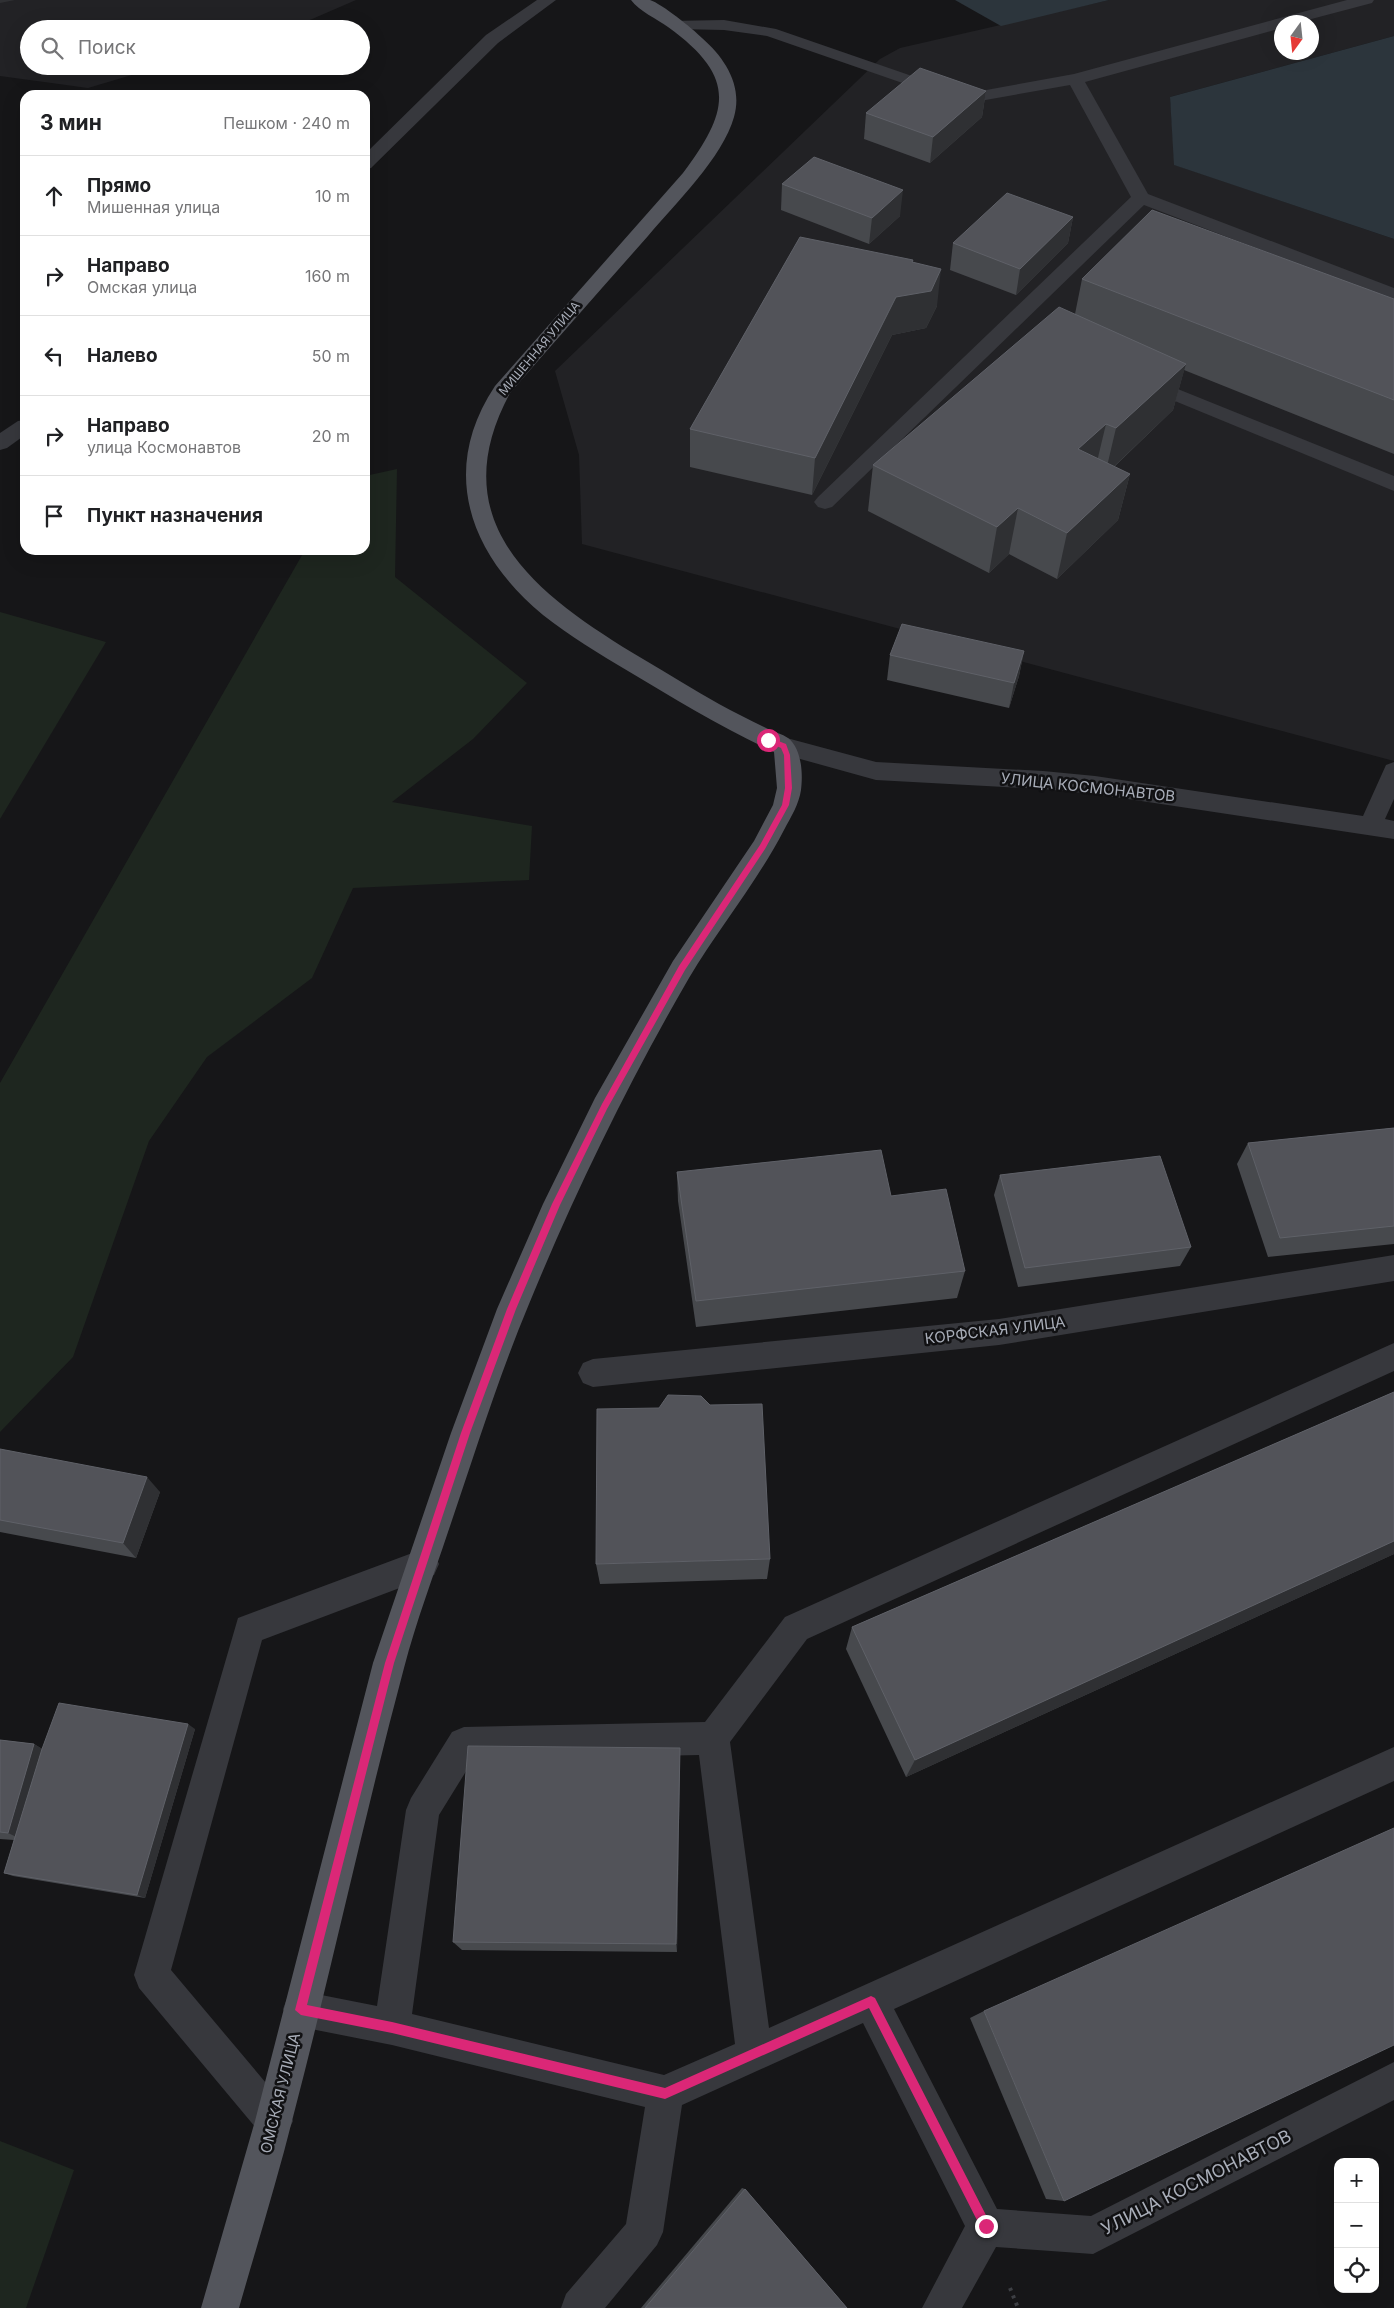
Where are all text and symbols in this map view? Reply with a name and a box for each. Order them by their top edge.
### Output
north arrow [1274,15,1319,60]
search box [20,20,370,75]
icon: search [38,34,66,62]
text: Поиск [78,36,136,59]
text: 3 мин [40,110,102,135]
text: Пешком · 240 m [223,113,350,133]
text: Прямо [87,174,151,197]
icon: ahead [40,182,68,210]
text: 10 m [315,186,350,206]
text: Мишенная улица [87,197,220,217]
text: Направо [87,254,170,277]
icon: right [40,262,68,290]
text: 160 m [305,266,350,286]
text: Омская улица [87,277,197,297]
street label: МИШЕННАЯ УЛИЦА [495,298,583,398]
icon: left [40,342,68,370]
text: Налево [87,344,158,367]
text: 50 m [312,346,350,366]
text: Направо [87,414,170,437]
icon: right [40,422,68,450]
text: 20 m [312,426,350,446]
text: улица Космонавтов [87,437,241,457]
icon: arrive [40,502,68,530]
text: Пункт назначения [87,504,263,527]
route start [757,729,780,752]
street label: УЛИЦА КОСМОНАВТОВ [1000,768,1176,806]
street label: КОРФСКАЯ УЛИЦА [924,1312,1066,1348]
street label: ОМСКАЯ УЛИЦА [256,2031,304,2155]
street label: УЛИЦА КОСМОНАВТОВ [1097,2125,1295,2239]
map controls [1334,2158,1379,2293]
button: + [1334,2158,1379,2203]
button: − [1334,2203,1379,2248]
route end [975,2215,998,2238]
button: locate [1334,2248,1379,2293]

